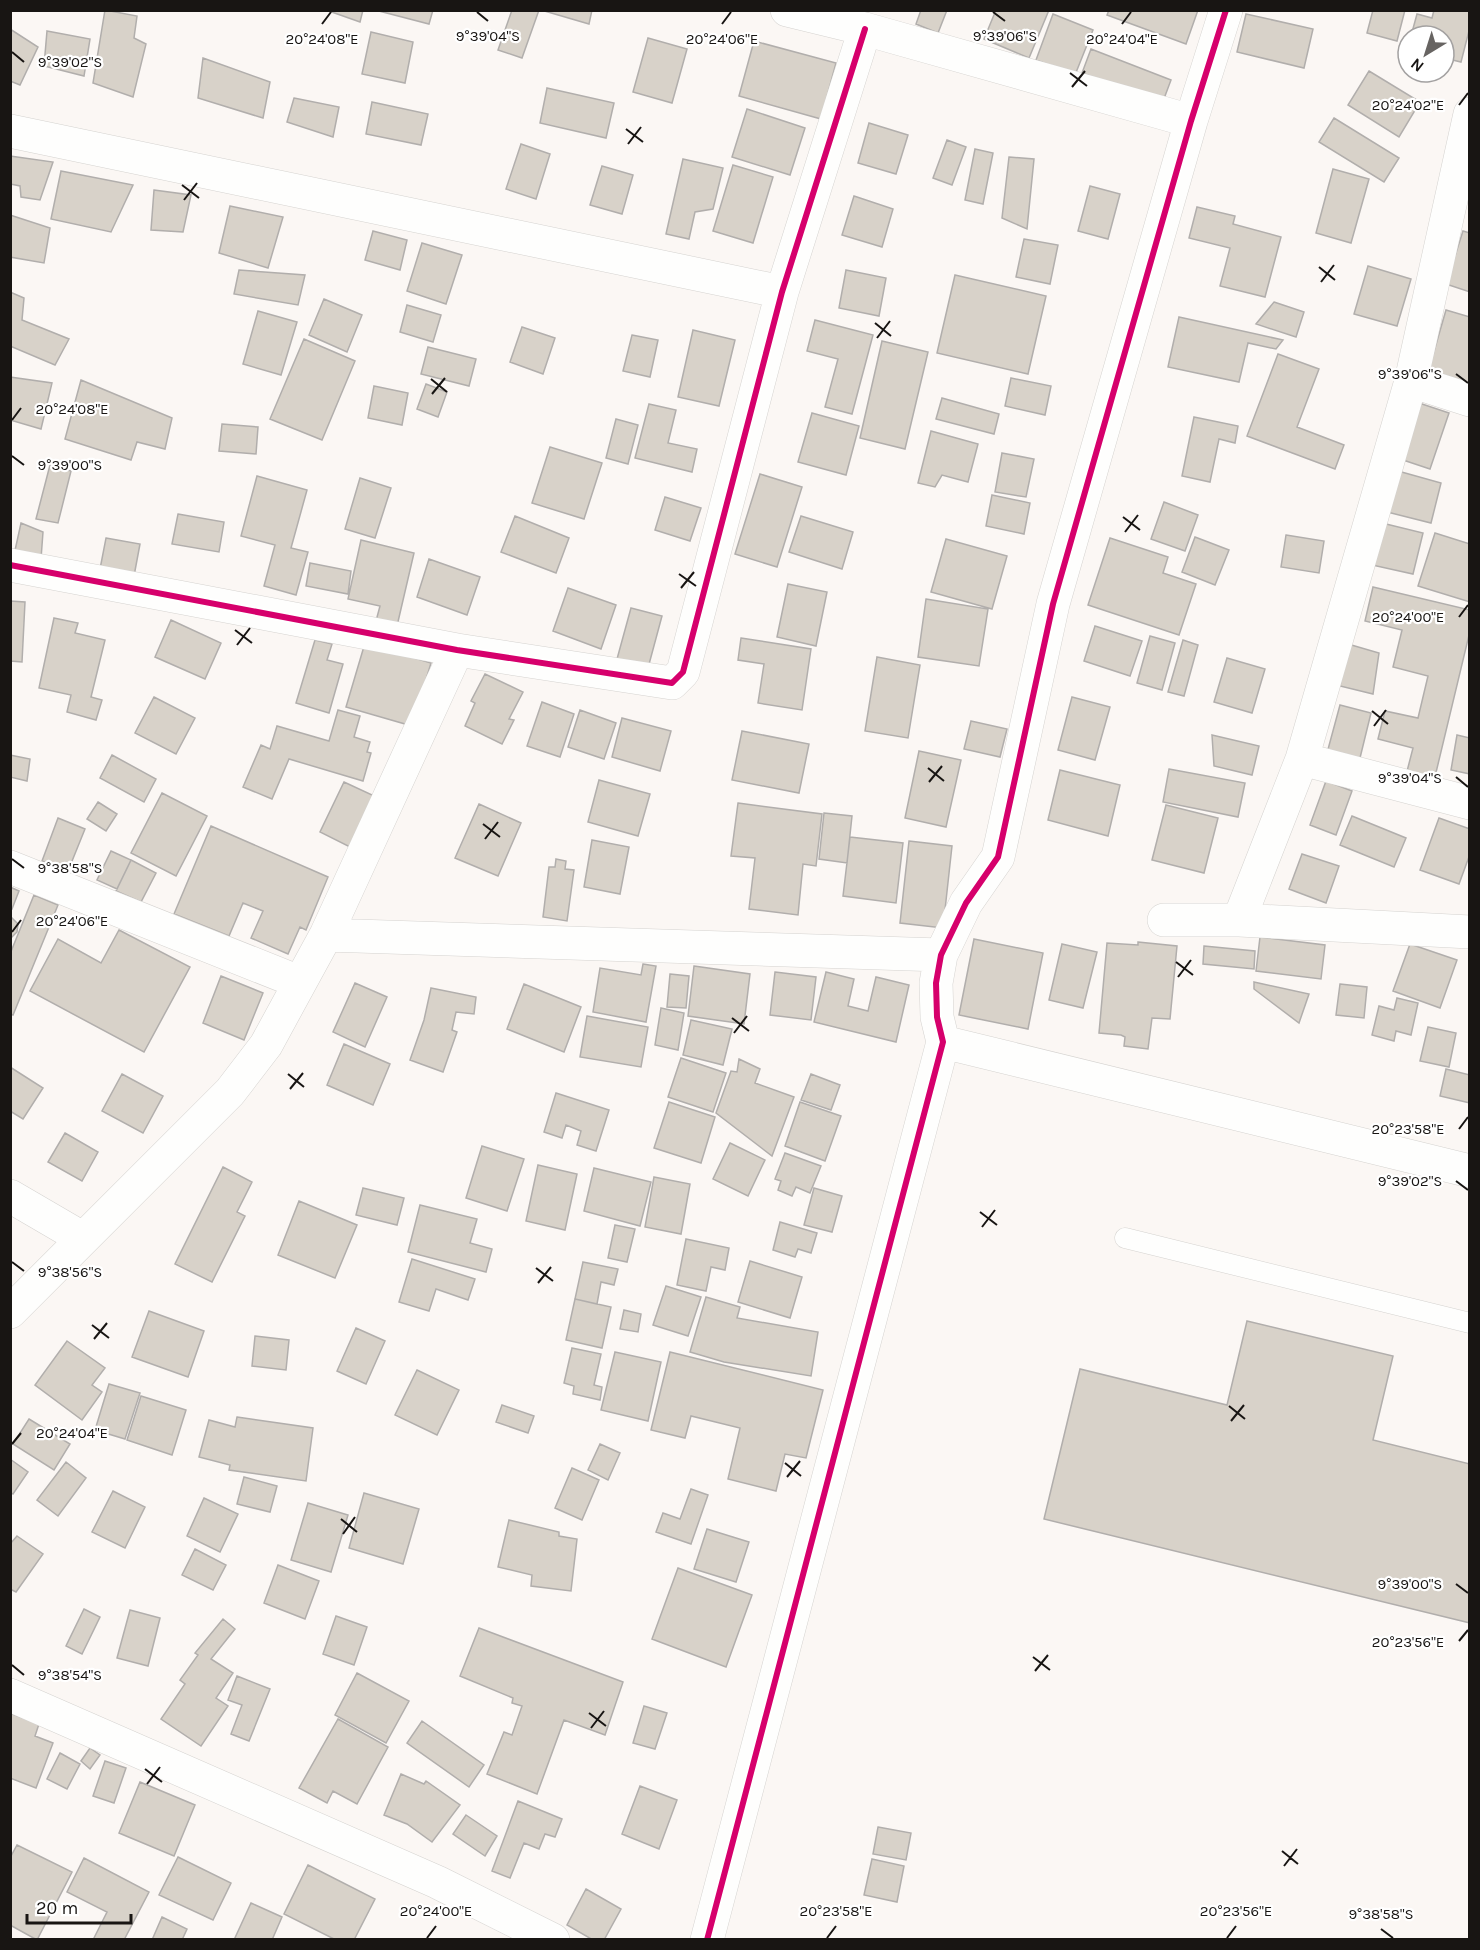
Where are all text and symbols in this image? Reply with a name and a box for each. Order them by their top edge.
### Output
north arrow [1396,24,1456,84]
text: 9°39'04"S [456,27,520,45]
text: 9°39'06"S [973,27,1037,45]
text: 20°24'08"E [286,30,358,48]
text: 20°24'06"E [686,30,758,48]
text: 20°24'04"E [1086,30,1158,48]
text: 9°39'02"S [38,53,102,71]
text: N [1407,54,1427,76]
text: 20°24'02"E [1372,96,1444,114]
text: 9°39'06"S [1378,365,1442,383]
text: 20°24'08"E [36,400,108,418]
text: 9°39'00"S [38,456,102,474]
text: 20°24'00"E [1372,608,1444,626]
text: 9°39'04"S [1378,769,1442,787]
text: 9°38'58"S [37,859,103,877]
text: 20°24'06"E [36,912,108,930]
text: 20°23'58"E [1372,1120,1444,1138]
text: 9°39'02"S [1378,1172,1442,1190]
text: 9°38'56"S [38,1263,102,1281]
text: 20°24'04"E [36,1424,108,1442]
text: 9°39'00"S [1378,1575,1442,1593]
text: 20°23'56"E [1372,1633,1444,1651]
text: 9°38'54"S [38,1666,102,1684]
scale bar [27,1887,130,1925]
text: 20 m [36,1897,78,1919]
text: 20°24'00"E [400,1902,472,1920]
text: 20°23'58"E [800,1902,872,1920]
text: 20°23'56"E [1200,1902,1272,1920]
text: 9°38'58"S [1348,1905,1414,1923]

